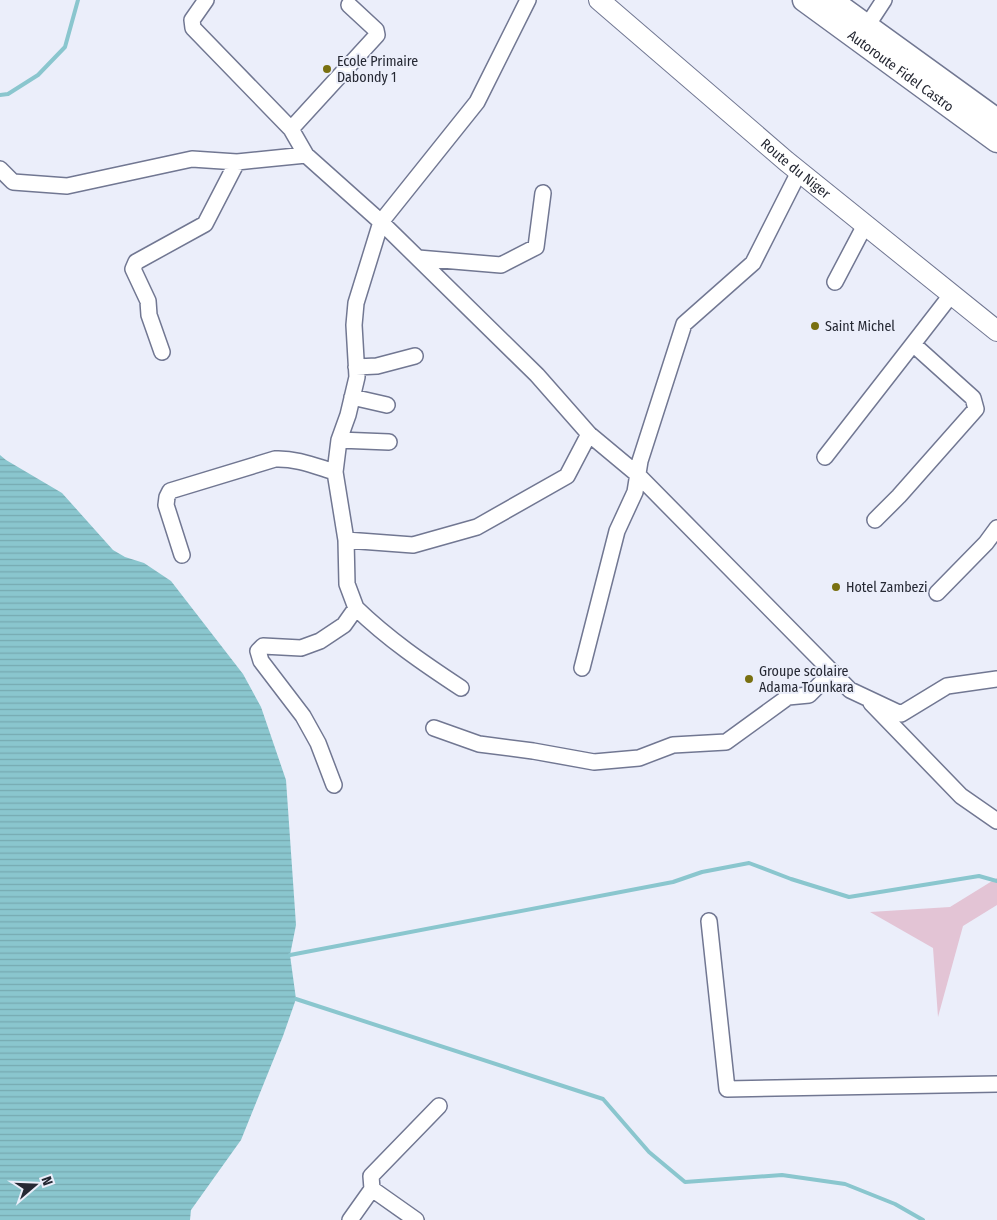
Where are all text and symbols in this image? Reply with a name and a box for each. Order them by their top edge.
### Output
street label: Autoroute Fidel Castro [845,26,957,115]
place label: Ecole Primaire Dabondy 1 [337,53,418,86]
marker: Ecole Primaire Dabondy 1 [321,63,333,75]
street label: Route du Niger [757,135,834,202]
place label: Saint Michel [825,318,895,335]
marker: Saint Michel [809,320,821,332]
place label: Hotel Zambezi [846,579,927,596]
marker: Hotel Zambezi [830,581,842,593]
place label: Groupe scolaire Adama Tounkara [759,663,854,696]
marker: Groupe scolaire Adama Tounkara [743,673,755,685]
north arrow [10,1160,60,1210]
text: N [37,1174,56,1188]

